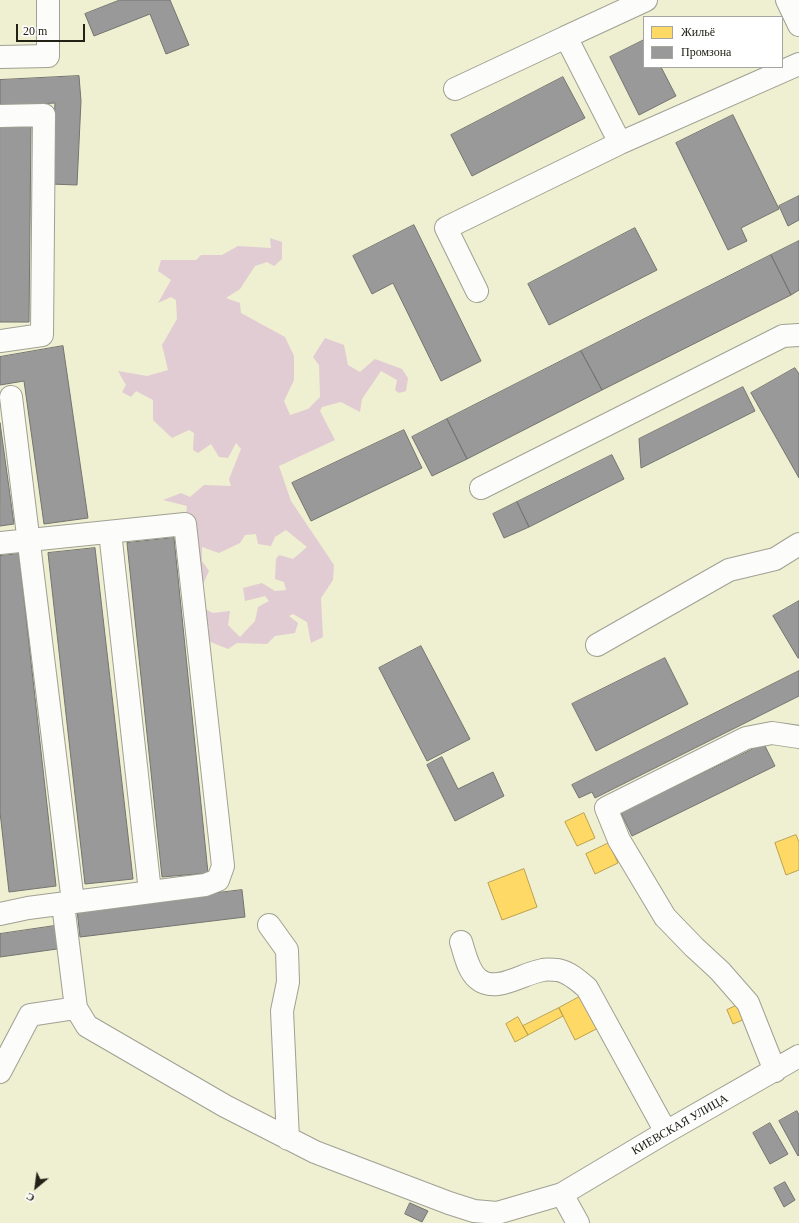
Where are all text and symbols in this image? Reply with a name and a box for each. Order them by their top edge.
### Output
scale bar [18,16,87,42]
legend [643,16,783,68]
text: 20 m [23,24,47,38]
text: Жильё [681,25,715,39]
text: Промзона [681,45,731,59]
street label: КИЕВСКАЯ УЛИЦА [629,1092,731,1158]
north arrow [16,1167,56,1207]
text: С [24,1190,37,1205]

